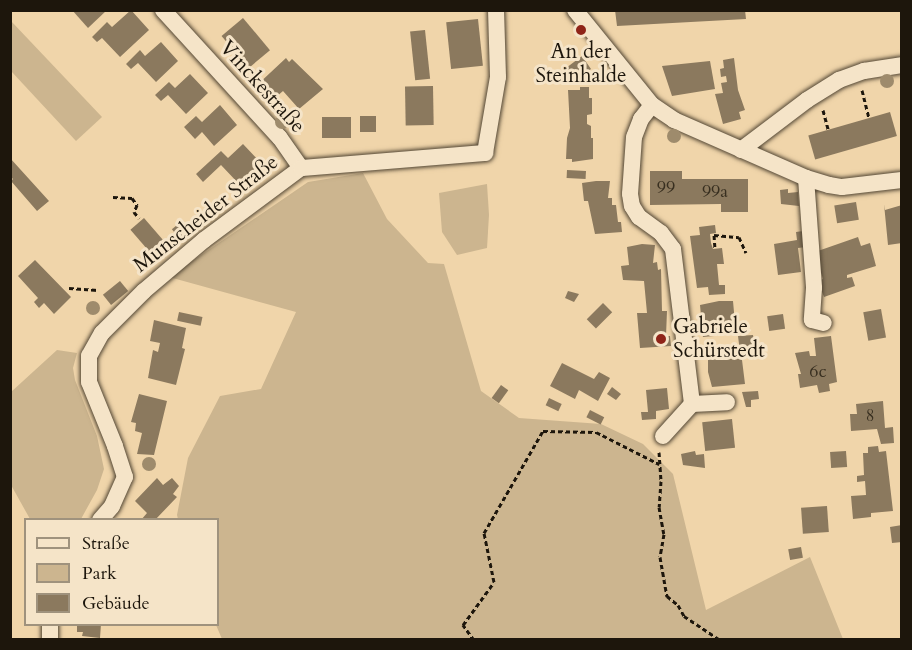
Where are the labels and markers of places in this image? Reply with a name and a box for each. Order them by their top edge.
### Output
marker: An der Steinhalde [574,23,588,37]
place label: An der Steinhalde [535,39,627,89]
place label: Gabriele Schürstedt [673,314,765,364]
marker: Gabriele Schürstedt [654,332,668,346]

